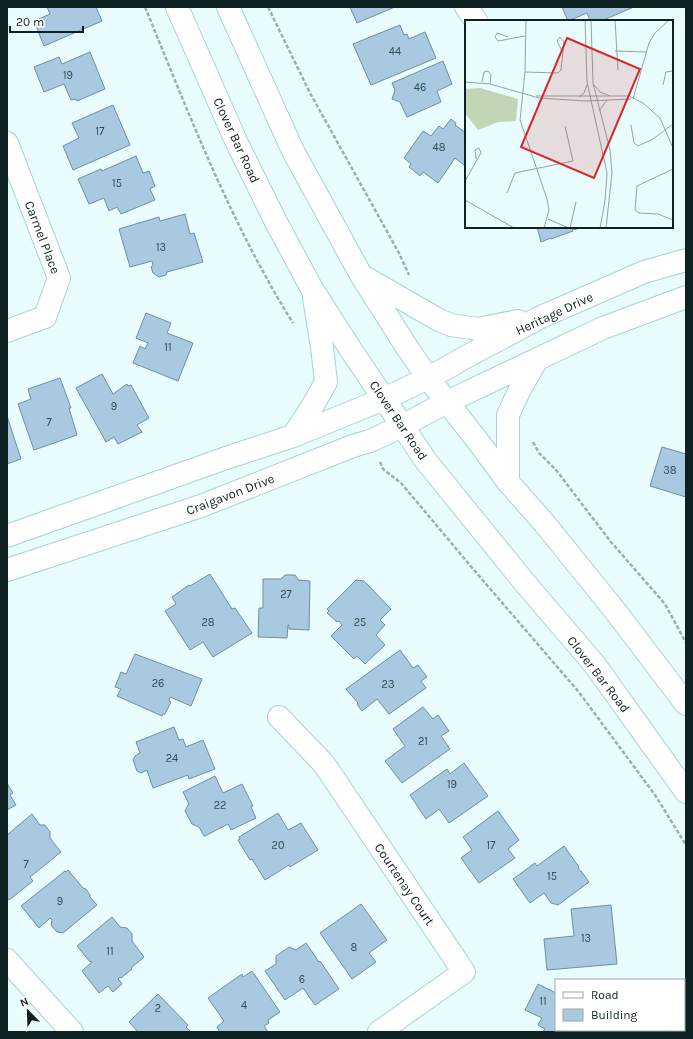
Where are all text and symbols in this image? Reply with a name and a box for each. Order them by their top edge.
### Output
scale bar [10,8,83,34]
text: 20 m [16,15,44,29]
inset map [465,20,673,228]
house number: 44 [389,45,401,58]
house number: 19 [63,69,73,82]
house number: 46 [414,81,426,94]
street label: Clover Bar Road [210,95,263,185]
house number: 17 [96,125,104,138]
house number: 48 [433,141,446,154]
house number: 15 [112,177,122,190]
street label: Carmel Place [22,199,63,276]
house number: 13 [156,241,166,254]
street label: Heritage Drive [513,289,595,338]
house number: 11 [164,341,172,354]
street label: Clover Bar Road [366,378,431,463]
house number: 9 [111,400,117,413]
house number: 7 [46,416,52,429]
house number: 38 [663,464,677,477]
street label: Craigavon Drive [184,471,277,518]
house number: 27 [280,588,292,601]
house number: 28 [201,616,215,629]
house number: 25 [354,616,366,629]
street label: Clover Bar Road [564,633,633,715]
house number: 26 [152,677,164,690]
house number: 23 [382,678,394,691]
house number: 21 [418,735,428,748]
house number: 24 [166,752,178,765]
house number: 19 [447,778,457,791]
house number: 22 [214,799,226,812]
house number: 20 [272,839,284,852]
house number: 17 [487,839,495,852]
street label: Courtenay Court [372,840,438,928]
house number: 7 [23,858,29,871]
house number: 15 [547,870,557,883]
house number: 9 [57,895,63,908]
house number: 13 [581,932,591,945]
house number: 8 [351,941,358,954]
house number: 11 [106,945,114,958]
house number: 6 [299,973,305,986]
legend [555,979,685,1031]
text: Road [591,988,619,1002]
north arrow [8,991,48,1031]
text: N [18,995,30,1010]
house number: 11 [539,995,547,1008]
house number: 4 [241,999,247,1012]
house number: 2 [155,1002,161,1015]
text: Building [591,1008,638,1022]

